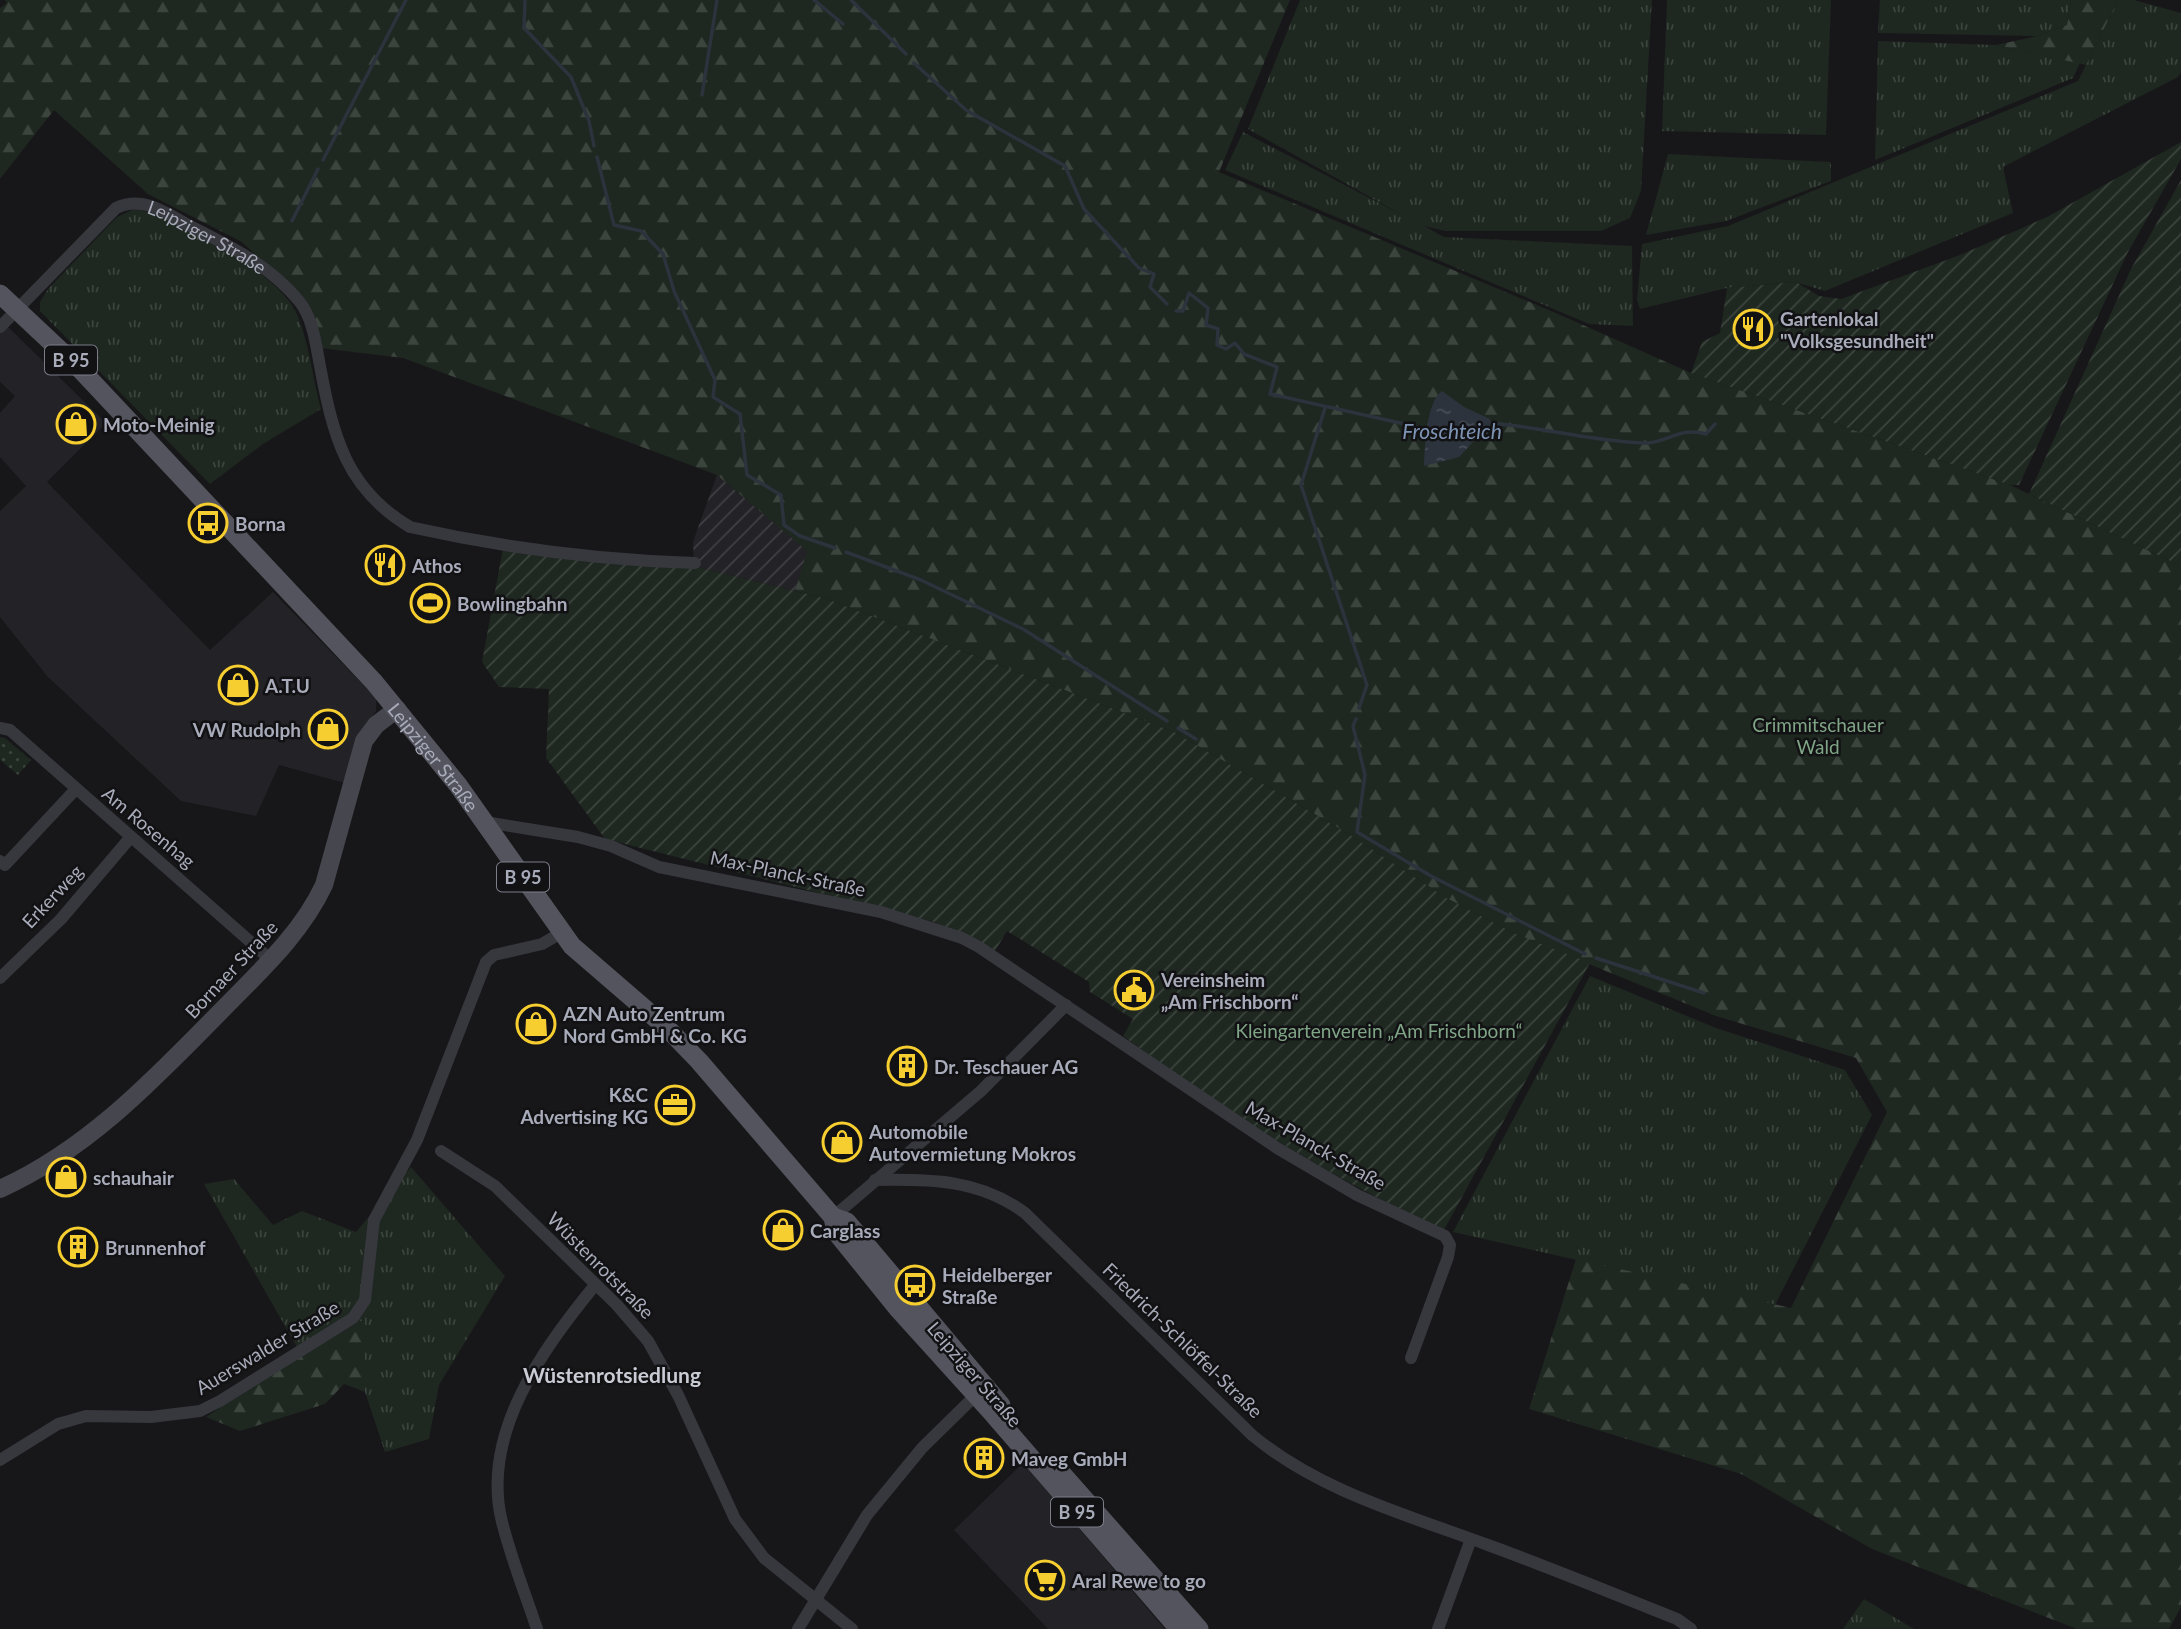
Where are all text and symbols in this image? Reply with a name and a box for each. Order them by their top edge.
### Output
street label: Leipziger Straße [145,195,272,278]
place label: Gartenlokal "Volksgesundheit" [1780,307,1934,352]
restaurant icon: Gartenlokal "Volksgesundheit" [1732,308,1774,350]
road number: B 95 [45,346,97,374]
shop icon: Moto-Meinig [55,403,97,445]
place label: Moto-Meinig [103,413,215,436]
water label: Froschteich [1402,418,1502,443]
bus stop icon: Borna [187,502,229,544]
place label: Borna [235,512,286,535]
restaurant icon: Athos [364,544,406,586]
place label: Athos [411,554,462,577]
sports icon: Bowlingbahn [409,582,451,624]
place label: Bowlingbahn [457,592,568,615]
shop icon: A.T.U [217,664,259,706]
place label: A.T.U [264,674,310,697]
street label: Leipziger Straße [384,698,484,816]
shop icon: VW Rudolph [307,708,349,750]
park label: Crimmitschauer Wald [1752,713,1884,758]
place label: VW Rudolph [192,718,301,741]
street label: Am Rosenhag [98,781,200,873]
street label: Max-Planck-Straße [708,845,868,901]
street label: Erkerweg [17,859,87,933]
road number: B 95 [497,862,549,892]
street label: Bornaer Straße [180,915,282,1023]
place label: Vereinsheim „Am Frischborn“ [1160,968,1299,1013]
public building icon: Vereinsheim „Am Frischborn“ [1113,969,1155,1011]
place label: AZN Auto Zentrum Nord GmbH & Co. KG [562,1002,747,1047]
shop icon: AZN Auto Zentrum Nord GmbH & Co. KG [515,1003,557,1045]
park label: Kleingartenverein „Am Frischborn“ [1236,1019,1523,1042]
building icon: Dr. Teschauer AG [886,1045,928,1087]
place label: Dr. Teschauer AG [934,1055,1078,1078]
place label: K&C Advertising KG [519,1083,648,1128]
office icon: K&C Advertising KG [654,1084,696,1126]
street label: Max-Planck-Straße [1242,1095,1390,1195]
place label: Automobile Autovermietung Mokros [868,1120,1076,1165]
shop icon: Automobile Autovermietung Mokros [821,1121,863,1163]
shop icon: schauhair [45,1156,87,1198]
place label: schauhair [93,1166,175,1189]
street label: Wüstenrotstraße [543,1207,659,1323]
shop icon: Carglass [762,1209,804,1251]
place label: Carglass [810,1219,880,1242]
building icon: Brunnenhof [57,1226,99,1268]
place label: Brunnenhof [105,1236,206,1259]
street label: Friedrich-Schlöffel-Straße [1098,1258,1268,1422]
place label: Heidelberger Straße [942,1263,1053,1308]
bus stop icon: Heidelberger Straße [894,1264,936,1306]
street label: Auerswalder Straße [191,1295,343,1399]
street label: Leipziger Straße [923,1316,1027,1432]
district label: Wüstenrotsiedlung [523,1362,701,1387]
building icon: Maveg GmbH [963,1437,1005,1479]
place label: Maveg GmbH [1011,1447,1127,1470]
road number: B 95 [1051,1498,1103,1526]
supermarket icon: Aral Rewe to go [1024,1559,1066,1601]
place label: Aral Rewe to go [1071,1569,1206,1592]

